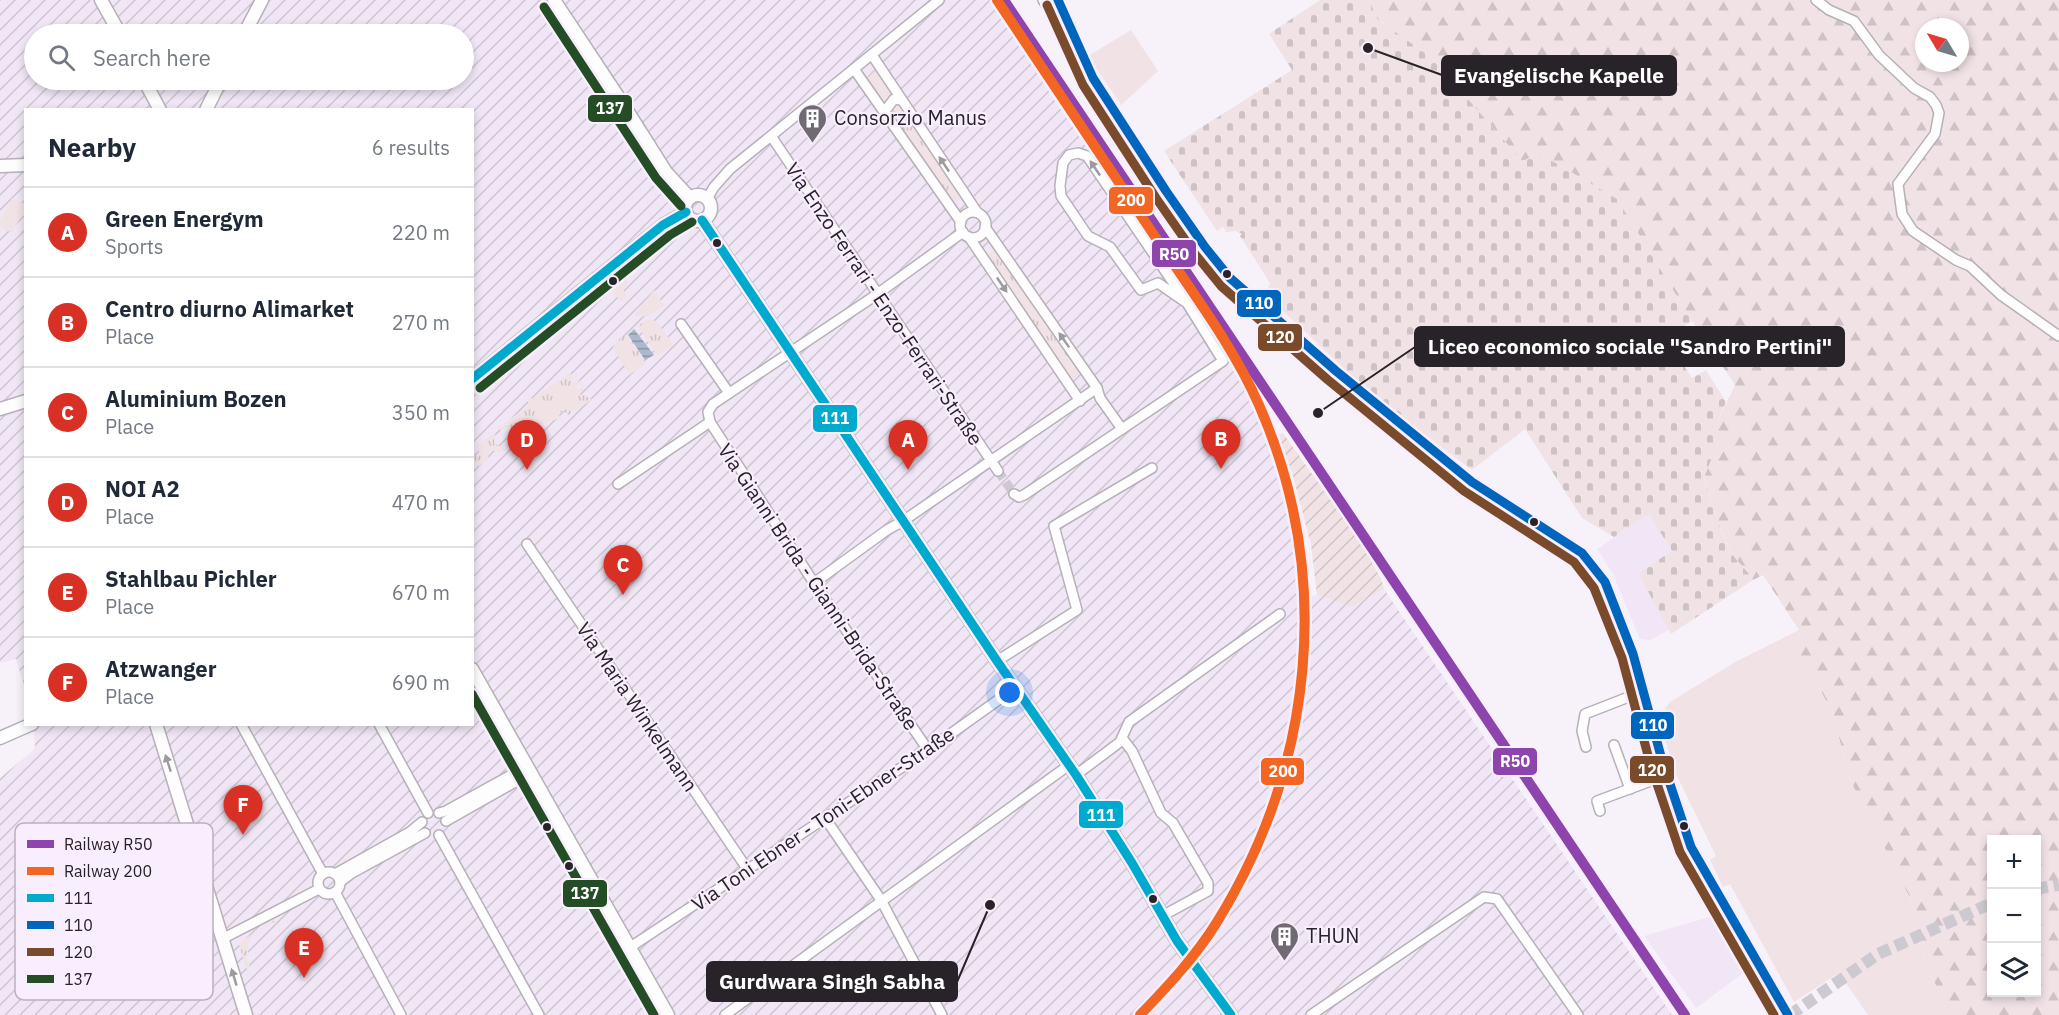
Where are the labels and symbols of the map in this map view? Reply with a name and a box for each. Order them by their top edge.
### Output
north arrow [1915,18,1969,72]
callout: Evangelische Kapelle [1442,56,1676,95]
text: Evangelische Kapelle [1454,61,1664,89]
line badge: 137 [587,94,633,123]
text: 137 [596,98,624,118]
building icon: Consorzio Manus [797,102,829,144]
place label: Consorzio Manus [834,104,987,131]
one-way arrow [939,156,950,172]
street label: Via Enzo Ferrari - Enzo-Ferrari-Straße [779,157,990,451]
one-way arrow [1089,160,1101,176]
line badge: 200 [1108,186,1154,215]
text: 200 [1117,190,1146,210]
unlabelled marker [711,237,723,249]
line badge: R50 [1151,239,1197,268]
text: R50 [1159,244,1189,264]
unlabelled marker [1221,268,1233,280]
unlabelled marker [607,275,619,287]
one-way arrow [996,277,1007,293]
line badge: 110 [1236,289,1282,318]
text: 110 [1245,293,1274,313]
line badge: 120 [1257,323,1303,352]
text: 120 [1266,327,1295,347]
callout: Liceo economico sociale "Sandro Pertini" [1415,327,1844,366]
text: Liceo economico sociale "Sandro Pertini" [1428,332,1832,360]
one-way arrow [1058,333,1070,349]
line badge: 111 [812,404,858,433]
text: 111 [821,408,850,428]
pin: D [508,420,546,470]
pin: A [888,420,928,470]
pin: B [1202,420,1240,469]
street label: Via Gianni Brida - Gianni-Brida-Straße [712,438,925,735]
unlabelled marker [1528,516,1540,528]
pin: C [604,546,642,595]
street label: Via Maria Winkelmann [571,617,704,797]
your location [995,678,1024,707]
line badge: 110 [1630,711,1675,740]
text: 110 [1639,715,1668,735]
street label: Via Toni Ebner - Toni-Ebner-Straße [686,720,959,917]
line badge: R50 [1492,747,1538,776]
text: R50 [1500,751,1530,771]
one-way arrow [163,754,172,772]
line badge: 120 [1629,755,1675,784]
line badge: 200 [1260,757,1305,786]
text: 120 [1638,760,1667,780]
text: 200 [1269,761,1298,781]
pin: F [224,786,262,835]
line badge: 111 [1078,800,1124,829]
text: 111 [1087,805,1116,825]
unlabelled marker [1678,820,1690,832]
unlabelled marker [541,821,553,833]
legend [15,823,213,1000]
text: Railway R50 [64,834,153,854]
unlabelled marker [563,860,575,872]
text: Railway 200 [64,861,152,881]
line badge: 137 [562,879,608,908]
text: 137 [571,883,599,903]
text: 111 [64,888,93,908]
unlabelled marker [1147,893,1159,905]
text: 110 [64,915,93,935]
building icon: THUN [1269,920,1301,962]
place label: THUN [1306,922,1359,949]
pin: E [284,928,324,978]
text: 120 [64,942,93,962]
callout: Gurdwara Singh Sabha [707,962,957,1001]
text: Gurdwara Singh Sabha [719,967,945,995]
one-way arrow [229,968,238,986]
text: 137 [64,969,93,989]

